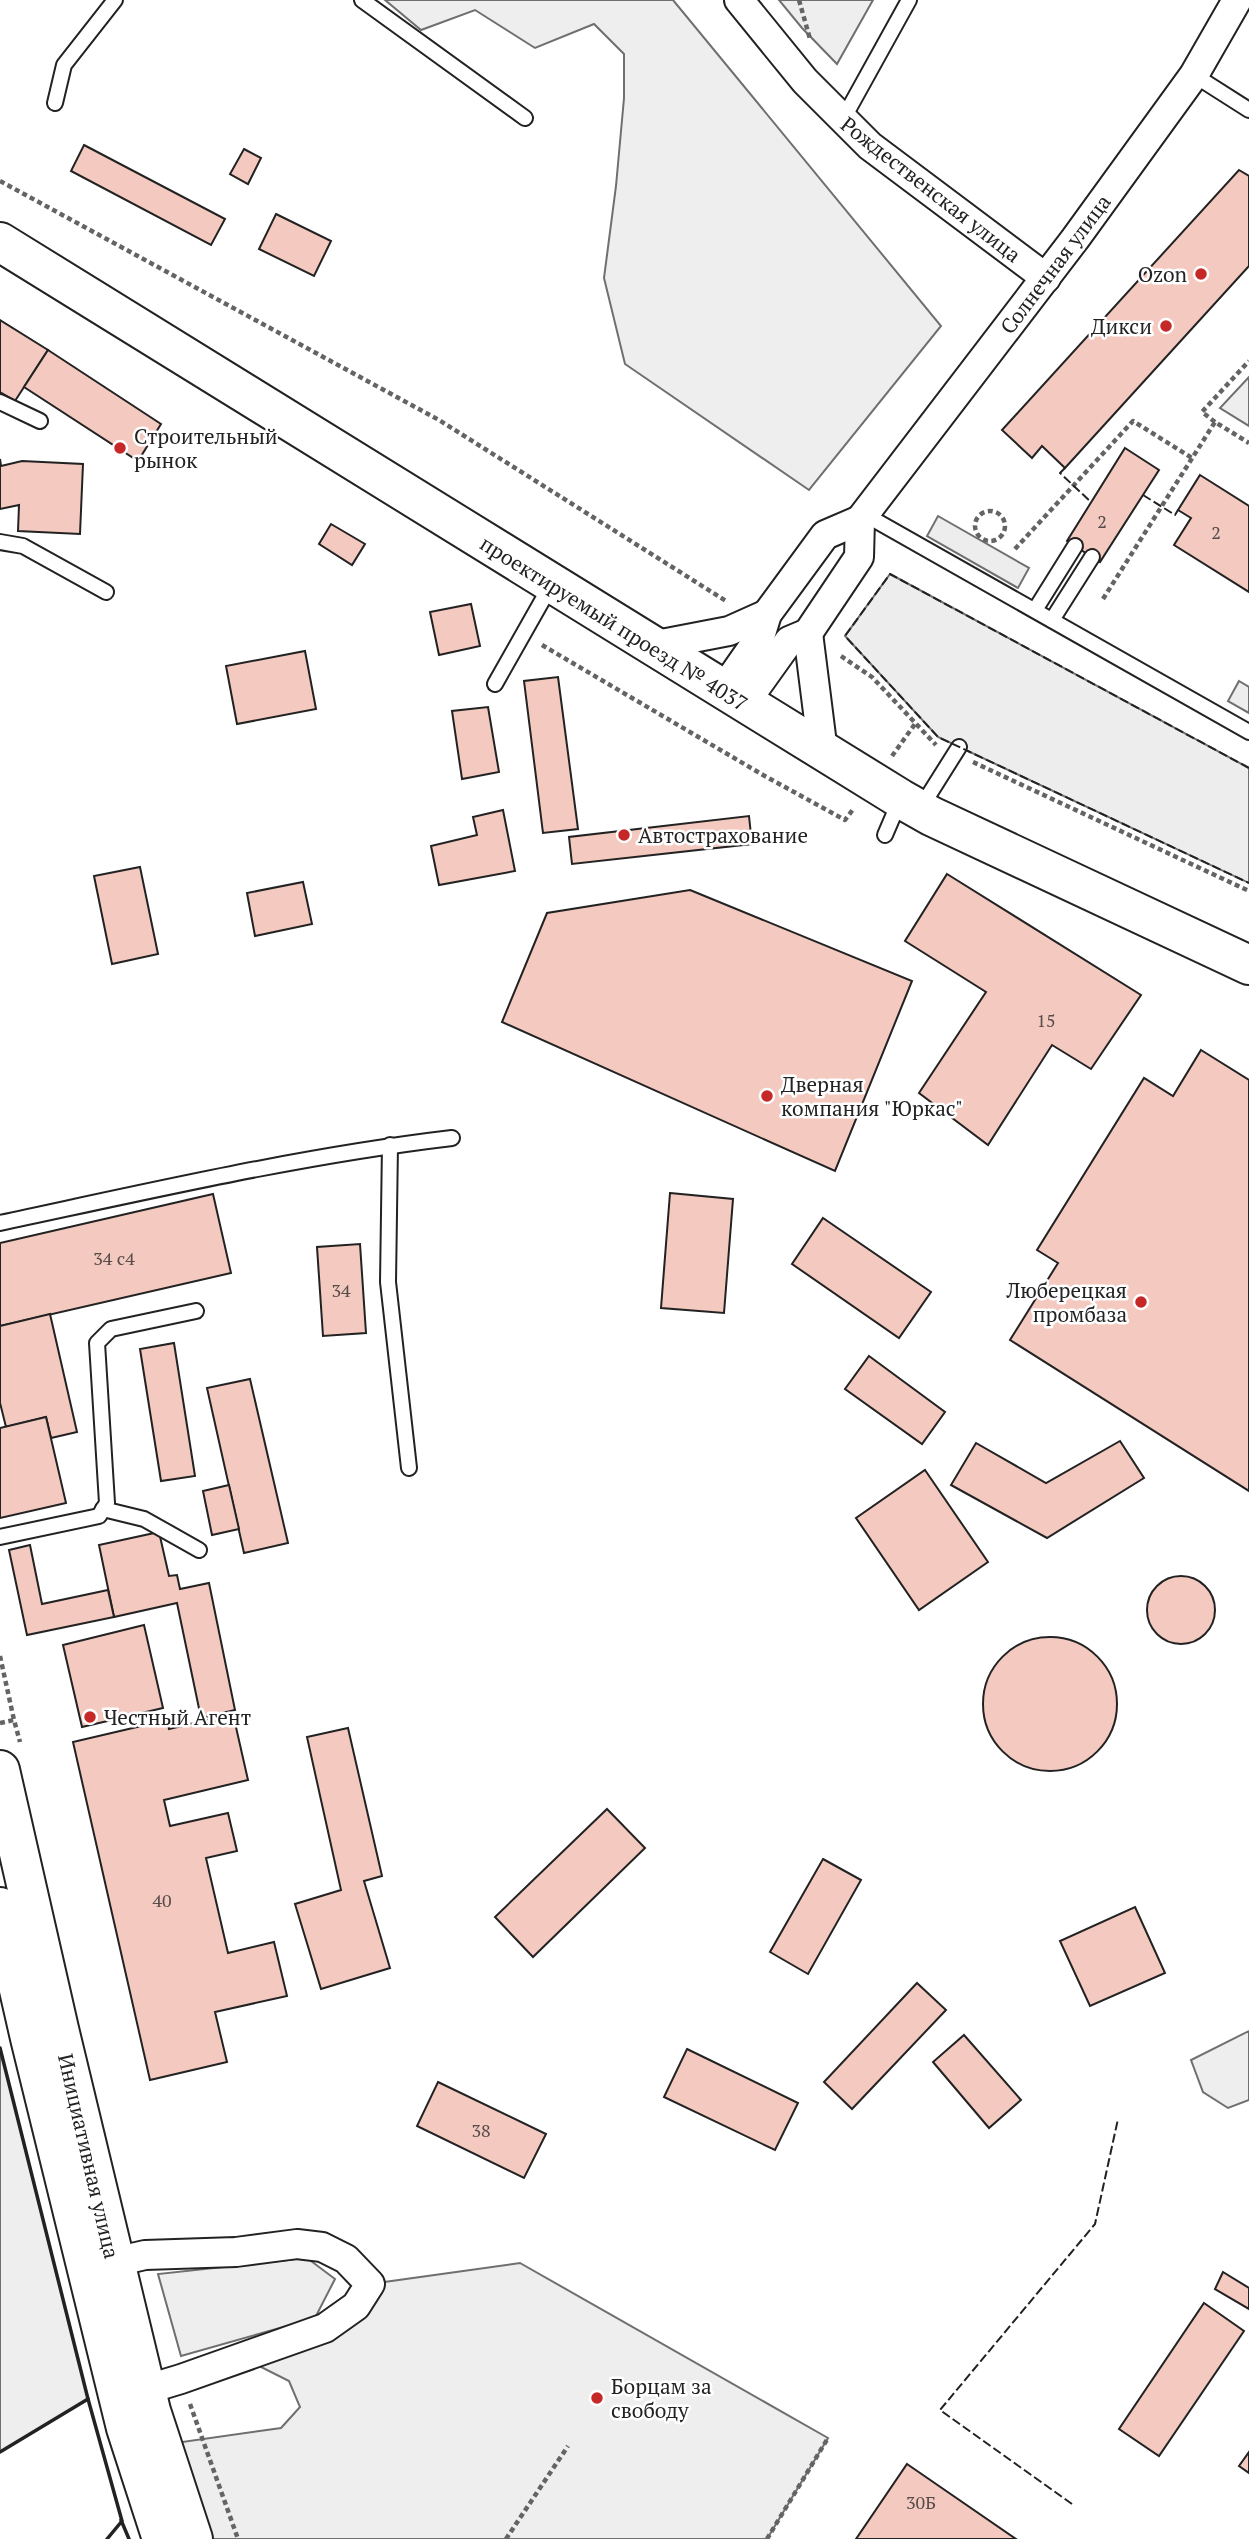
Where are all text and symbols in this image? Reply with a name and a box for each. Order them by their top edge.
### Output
street label: Рождественская улица [835,110,1027,268]
street label: Солнечная улица [993,188,1117,339]
place label: Ozon [1138,260,1188,288]
marker: Ozon [1193,266,1209,282]
place label: Дикси [1091,312,1152,340]
marker: Дикси [1158,318,1174,334]
place label: Строительный рынок [134,422,278,474]
marker: Строительный рынок [112,440,128,456]
house number: 2 [1097,509,1107,533]
house number: 2 [1211,520,1221,544]
street label: проектируемый проезд № 4037 [475,529,753,717]
place label: Автострахование [638,821,808,849]
marker: Автострахование [616,827,632,843]
house number: 15 [1036,1008,1056,1032]
place label: Дверная компания "Юркас" [781,1070,963,1122]
marker: Дверная компания "Юркас" [759,1088,775,1104]
house number: 34 с4 [93,1246,135,1270]
place label: Люберецкая промбаза [1005,1276,1127,1328]
house number: 34 [331,1278,351,1302]
marker: Люберецкая промбаза [1133,1294,1149,1310]
place label: Честный Агент [104,1703,251,1731]
marker: Честный Агент [82,1709,98,1725]
house number: 40 [152,1888,172,1912]
street label: Инициативная улица [52,2051,126,2262]
house number: 38 [471,2118,491,2142]
place label: Борцам за свободу [611,2372,712,2424]
marker: Борцам за свободу [589,2390,605,2406]
house number: 30Б [906,2490,936,2514]

